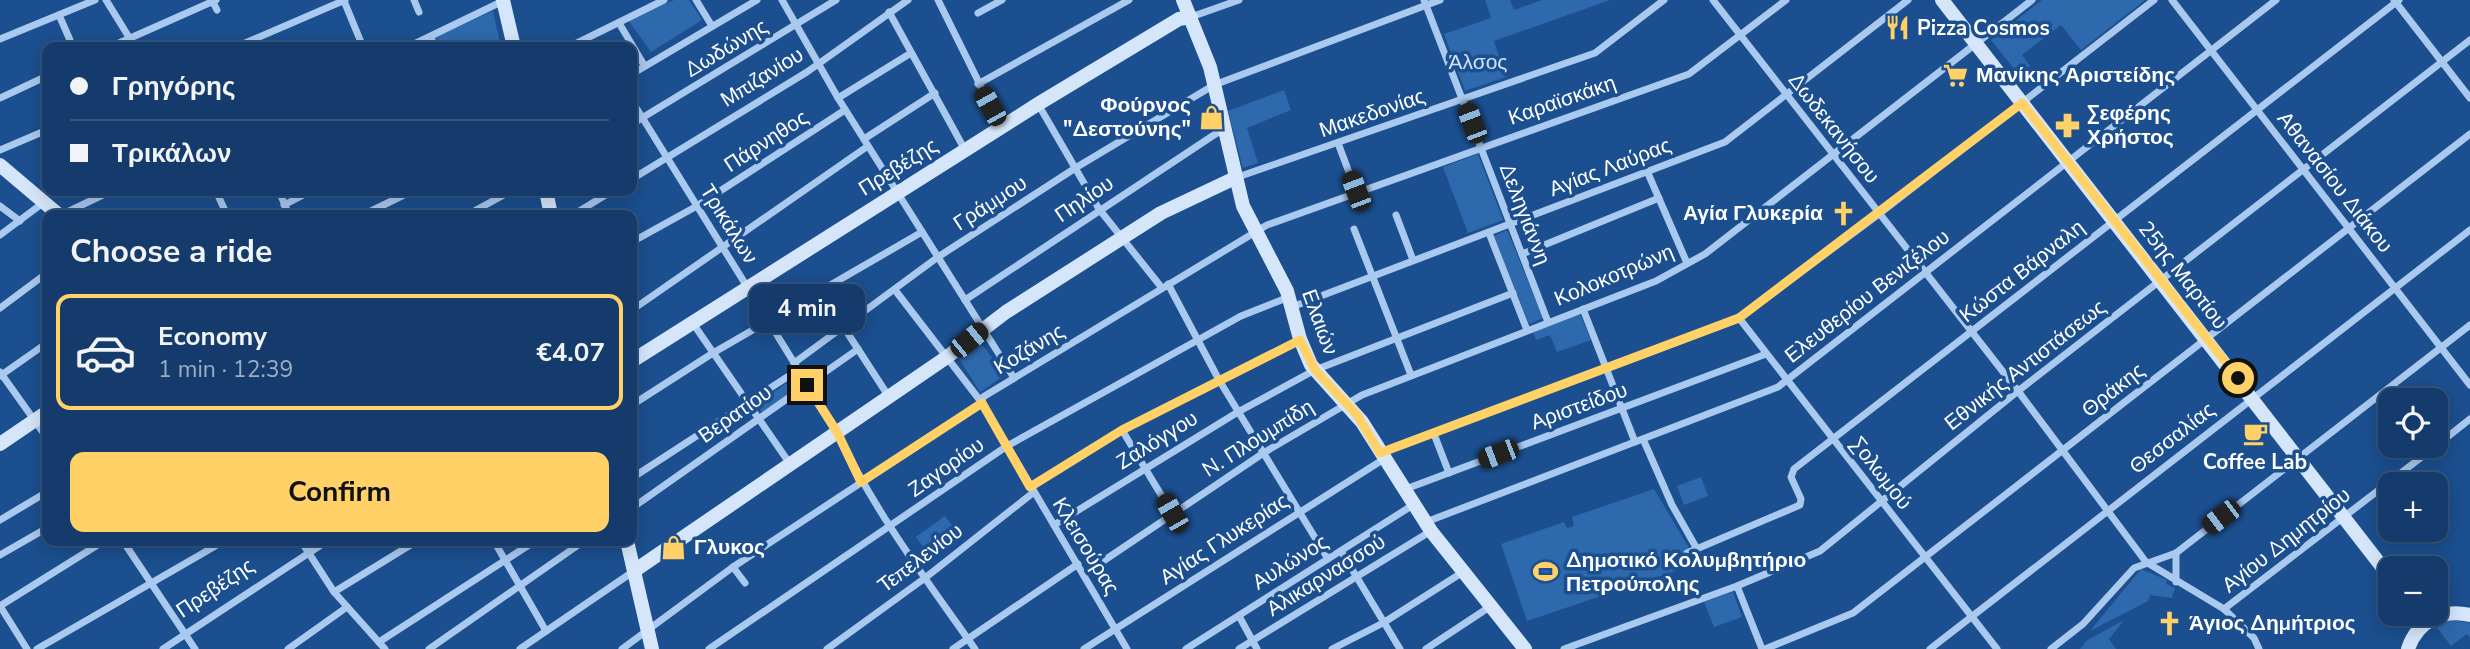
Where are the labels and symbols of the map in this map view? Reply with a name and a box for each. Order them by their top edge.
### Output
street label: Δωδώνης [679,12,773,84]
restaurant icon: Pizza Cosmos [1883,14,1911,42]
place label: Pizza Cosmos [1917,14,2050,42]
street label: Μπιζανίου [715,41,809,113]
park label: Άλσος [1449,48,1507,76]
supermarket icon: Μανίκης Αριστείδης [1942,61,1970,89]
place label: Μανίκης Αριστείδης [1976,61,2175,89]
street label: Δωδεκανήσου [1782,67,1886,189]
street label: Καραϊσκάκη [1504,69,1620,131]
street label: Μακεδονίας [1315,82,1429,144]
car [971,83,1010,129]
place label: Φούρνος "Δεστούνης" [1063,91,1191,143]
place label: Σεφέρης Χρήστος [2087,99,2174,151]
car [1455,100,1490,146]
street label: Πάρνηθος [719,103,813,179]
shop icon: Φούρνος "Δεστούνης" [1197,103,1225,131]
street label: Αθανασίου Διάκου [2271,106,2399,258]
pharmacy icon: Σεφέρης Χρήστος [2053,111,2081,139]
street label: Αγίας Λαύρας [1545,131,1675,203]
street label: Πρεβέζης [853,132,943,202]
street label: Δεληγιάννη [1493,159,1557,269]
car [1339,168,1374,214]
street label: Γράμμου [948,169,1032,237]
street label: Πηλίου [1049,169,1119,229]
street label: Τρικάλων [694,179,764,269]
place label: Αγία Γλυκερία [1683,199,1823,227]
church icon: Αγία Γλυκερία [1829,199,1857,227]
street label: Κώστα Βάρναλη [1954,213,2090,329]
street label: 25ης Μαρτίου [2132,215,2234,335]
street label: Ελευθερίου Βενιζέλου [1779,223,1955,369]
street label: Κολοκοτρώνη [1550,237,1678,313]
callout: 4 min [749,284,865,332]
street label: Ελαιών [1295,285,1345,359]
street label: Εθνικής Αντιστάσεως [1939,293,2111,437]
street label: Κοζάνης [988,317,1070,381]
car [947,319,992,361]
street label: Θράκης [2076,357,2150,423]
route start [2222,362,2254,394]
route end [791,369,823,401]
street label: Αριστείδου [1527,376,1631,436]
street label: Βερατίου [693,379,777,449]
street label: N. Πλουμπίδη [1197,393,1319,483]
street label: Θεσσαλίας [2124,396,2220,480]
street label: Ζαλόγγου [1111,404,1203,476]
cafe icon: Coffee Lab [2241,419,2269,447]
street label: Ζαγορίου [902,431,990,503]
street label: Σολωμού [1844,431,1918,515]
car [1475,437,1522,471]
place label: Coffee Lab [2203,448,2307,476]
street label: Αγίου Δημητρίου [2216,481,2356,599]
street label: Αγίας Γλυκερίας [1154,487,1294,591]
car [1153,490,1192,536]
street label: Κλεισούρας [1046,492,1126,600]
car [2198,496,2245,538]
street label: Τεπελενίου [872,517,968,599]
street label: Αλικαρνασσού [1261,527,1391,623]
street label: Αυλώνος [1247,528,1333,596]
shop icon: Γλυκος [660,533,688,561]
place label: Γλυκος [694,533,765,561]
place label: Δημοτικό Κολυμβητήριο Πετρούπολης [1566,546,1806,598]
street label: Πρεβέζης [170,552,260,624]
sports icon: Δημοτικό Κολυμβητήριο Πετρούπολης [1532,558,1560,586]
church icon: Άγιος Δημήτριος [2155,609,2183,637]
place label: Άγιος Δημήτριος [2189,609,2356,637]

